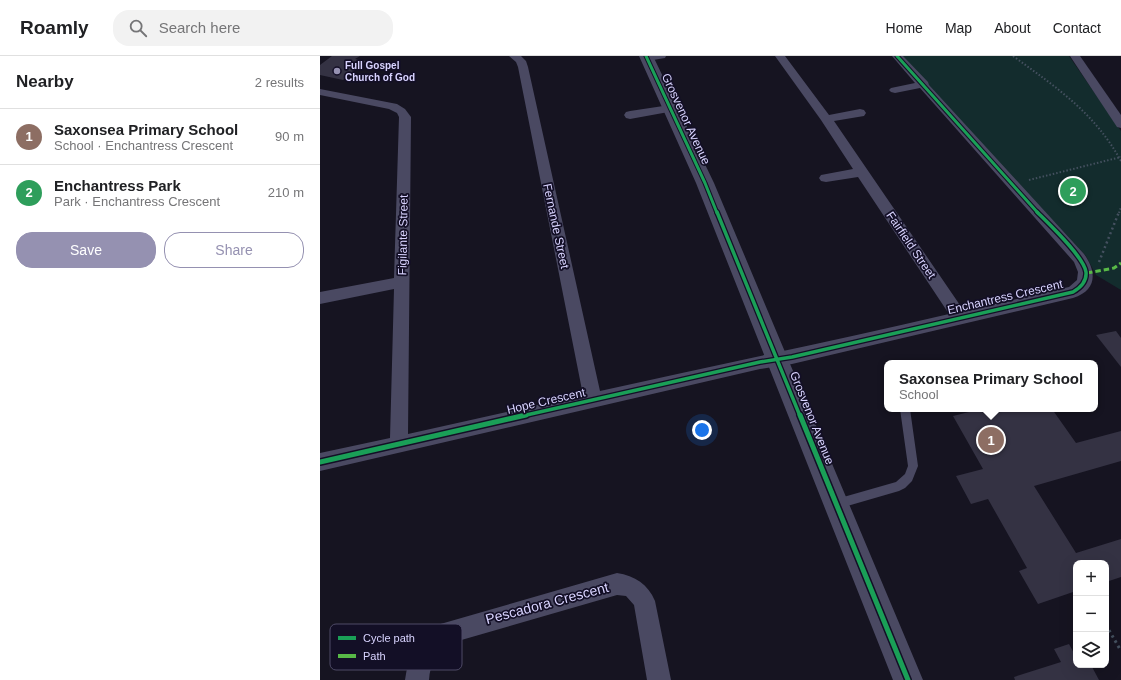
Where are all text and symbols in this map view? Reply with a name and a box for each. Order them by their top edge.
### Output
search box [113,10,393,46]
text: Roamly [20,17,89,38]
icon: search [127,17,149,39]
text: Search here [159,19,240,36]
text: Home [886,20,923,36]
text: Map [945,20,972,36]
text: About [994,20,1031,36]
text: Contact [1053,20,1101,36]
place label: Full Gospel Church of God [345,60,415,83]
marker: Full Gospel Church of God [332,66,342,76]
street label: Grosvenor Avenue [659,71,713,167]
text: Nearby [16,72,74,91]
text: 2 results [255,75,304,90]
text: Saxonsea Primary School [54,121,238,138]
text: 1 [25,129,33,144]
text: 90 m [275,129,304,144]
text: School · Enchantress Crescent [54,138,233,153]
pin: 2 [1060,176,1086,206]
text: Enchantress Park [54,177,181,194]
street label: Fernande Street [540,182,572,271]
text: 2 [25,185,33,200]
text: 210 m [268,185,304,200]
text: Park · Enchantress Crescent [54,194,220,209]
street label: Figilante Street [395,194,411,275]
street label: Fairfield Street [883,209,939,282]
button: Save [16,232,156,268]
button: Share [164,232,304,268]
street label: Enchantress Crescent [946,277,1065,317]
popup [884,360,1098,412]
street label: Grosvenor Avenue [787,369,837,467]
text: Saxonsea Primary School [899,370,1083,387]
street label: Hope Crescent [505,385,587,417]
text: School [899,387,939,402]
your location [692,420,712,440]
pin: 1 [978,425,1004,455]
map controls [1073,560,1109,668]
button: + [1073,560,1109,596]
street label: Pescadora Crescent [484,579,610,627]
button: − [1073,596,1109,632]
legend [330,624,462,670]
text: Cycle path [363,632,415,644]
button: layers [1073,632,1109,668]
text: Path [363,650,386,662]

